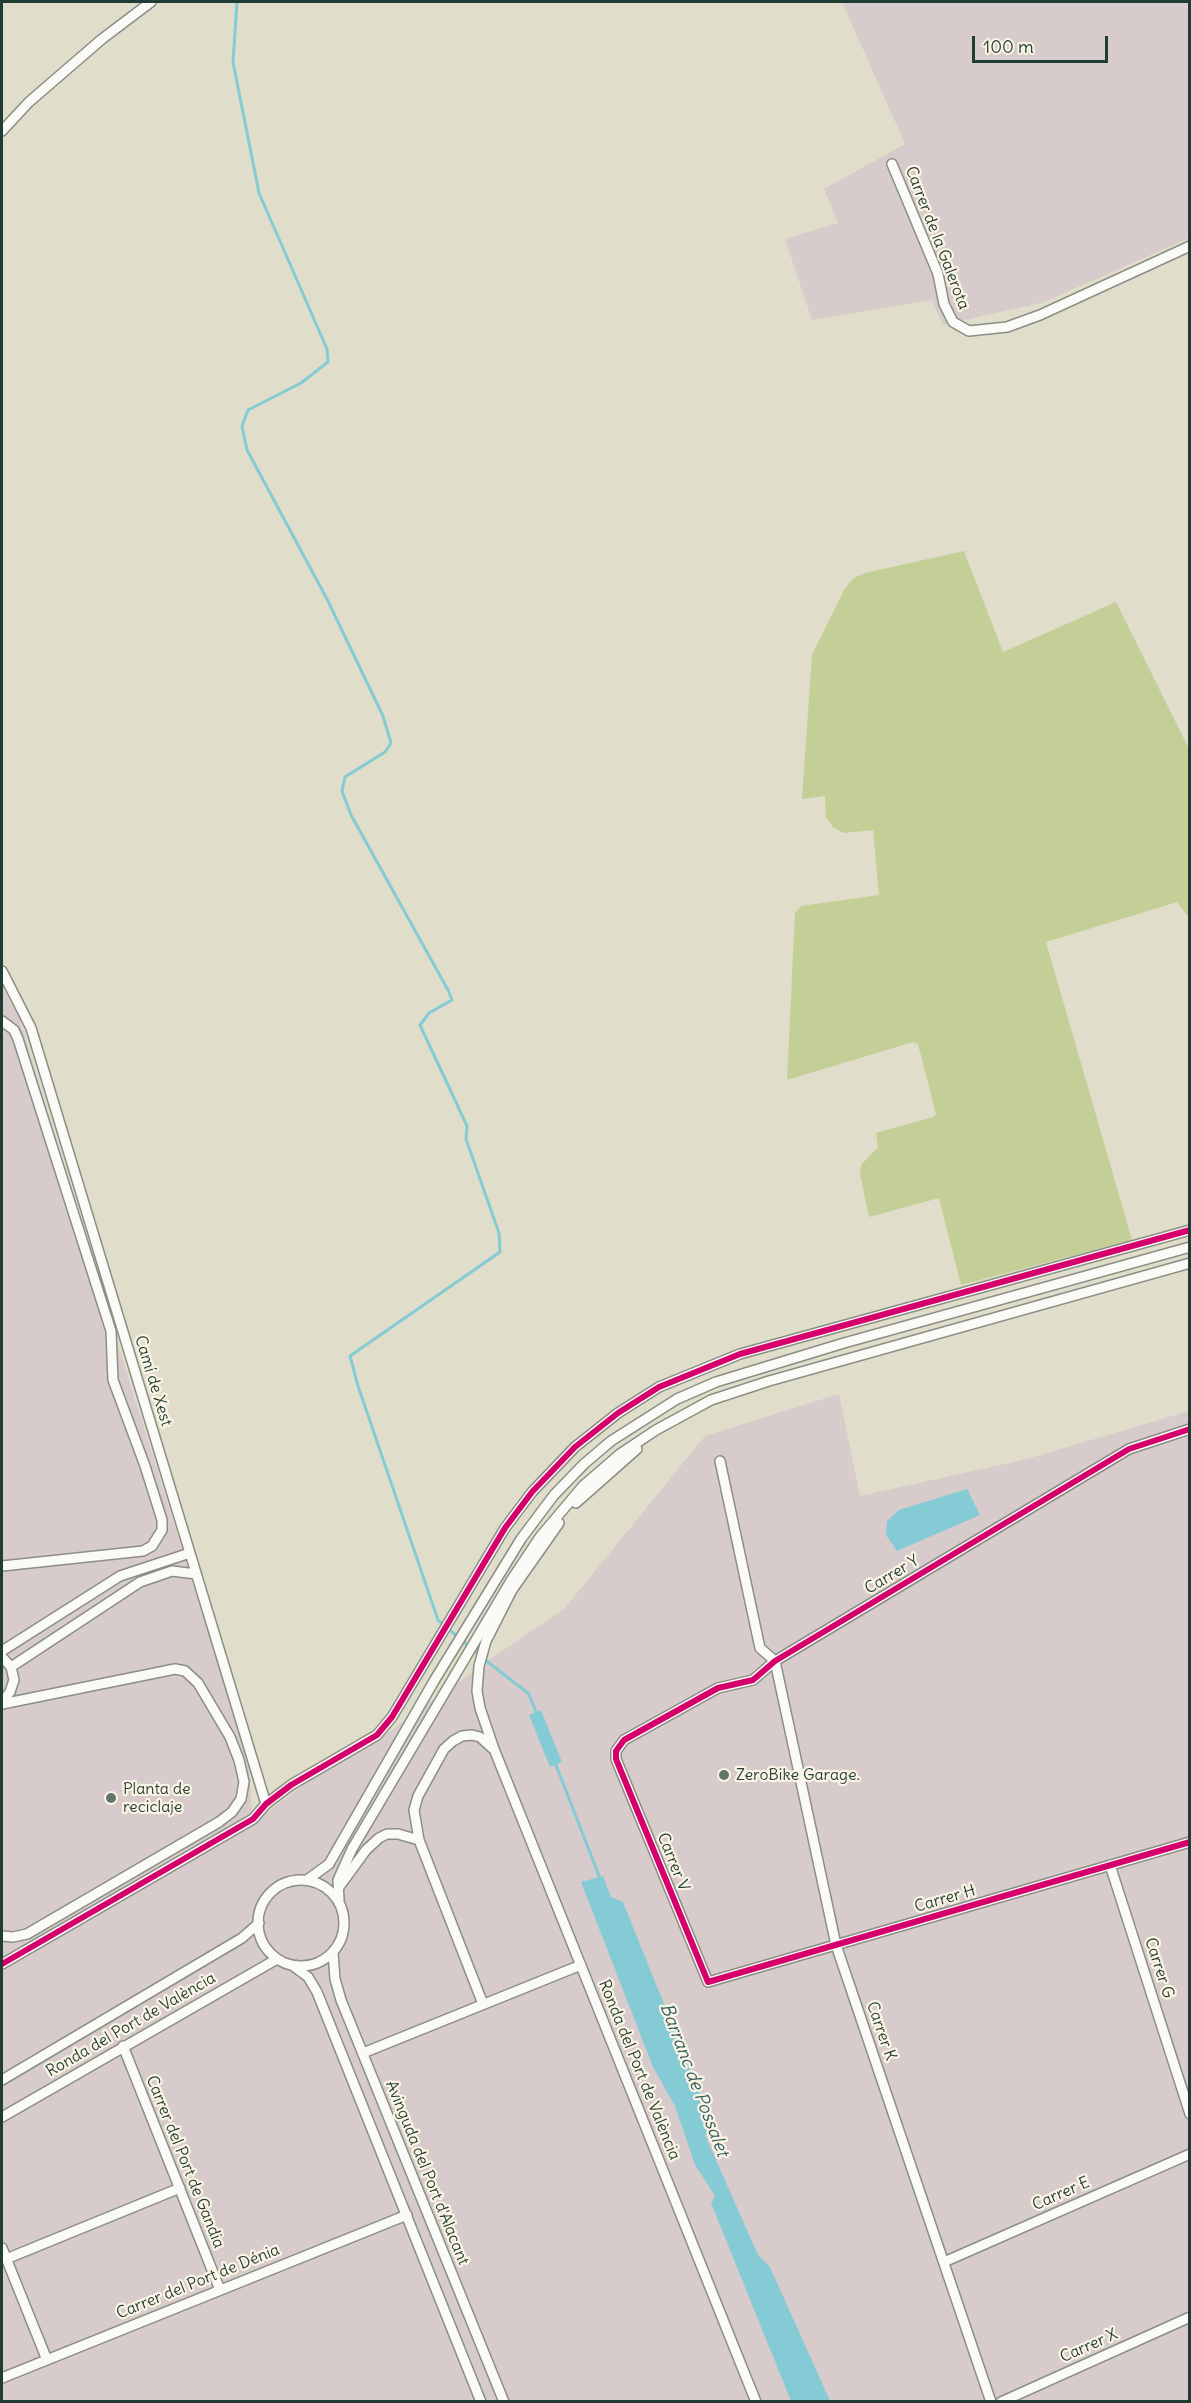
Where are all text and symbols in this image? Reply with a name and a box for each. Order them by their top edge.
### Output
scale bar [975,24,1112,62]
text: 100 m [983,35,1034,58]
street label: Carrer de la Galerota [901,164,973,312]
street label: Camí de Xest [130,1333,176,1429]
street label: Carrer Y [861,1551,923,1599]
place label: ZeroBike Garage. [736,1765,860,1785]
marker: ZeroBike Garage. [717,1768,731,1782]
place label: Planta de reciclaje [123,1779,191,1817]
marker: Planta de reciclaje [104,1791,118,1805]
street label: Carrer V [653,1830,693,1894]
street label: Carrer H [912,1881,978,1917]
street label: Carrer G [1140,1935,1178,2001]
street label: Ronda del Port de València [43,1969,219,2081]
street label: Ronda del Port de València [594,1977,684,2163]
street label: Carrer K [862,1999,900,2063]
water label: Barranc de Possalet [655,2000,733,2160]
street label: Carrer del Port de Gandia [142,2073,228,2251]
street label: Avinguda del Port d'Alacant [381,2078,473,2268]
street label: Carrer E [1029,2173,1093,2215]
street label: Carrer del Port de Dénia [114,2240,282,2324]
street label: Carrer X [1057,2325,1121,2367]

